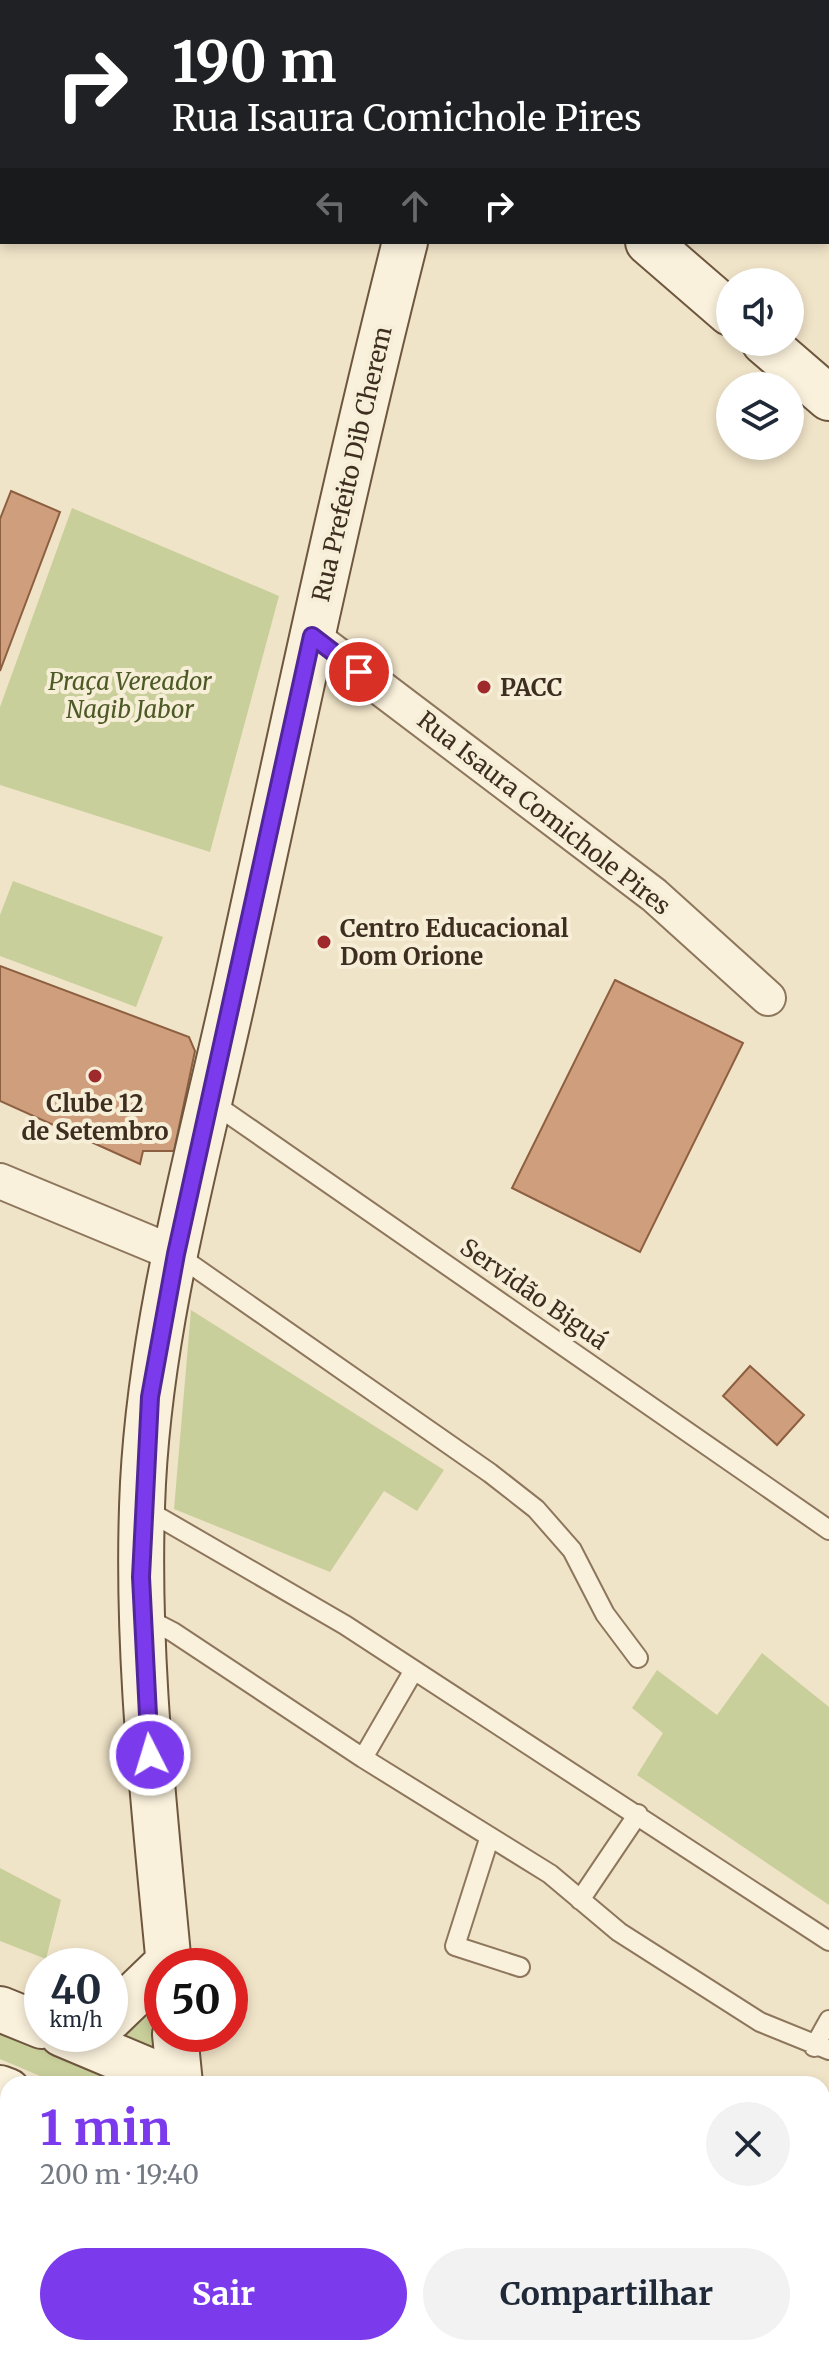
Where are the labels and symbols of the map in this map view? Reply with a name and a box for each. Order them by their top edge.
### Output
street label: Rua Prefeito Dib Cherem [305,323,399,605]
pin [325,638,393,706]
park label: Praça Vereador Nagib Jabor [48,666,213,725]
place label: PACC [500,672,563,703]
marker: PACC [475,678,493,696]
street label: Rua Isaura Comichole Pires [411,704,677,922]
place label: Centro Educacional Dom Orione [340,913,569,972]
marker: Centro Educacional Dom Orione [315,933,333,951]
marker: Clube 12 de Setembro [86,1067,104,1085]
place label: Clube 12 de Setembro [21,1088,169,1147]
street label: Servidão Biguá [454,1232,614,1356]
position arrow [108,1713,192,1797]
speed limit sign: 50 [144,1948,248,2052]

